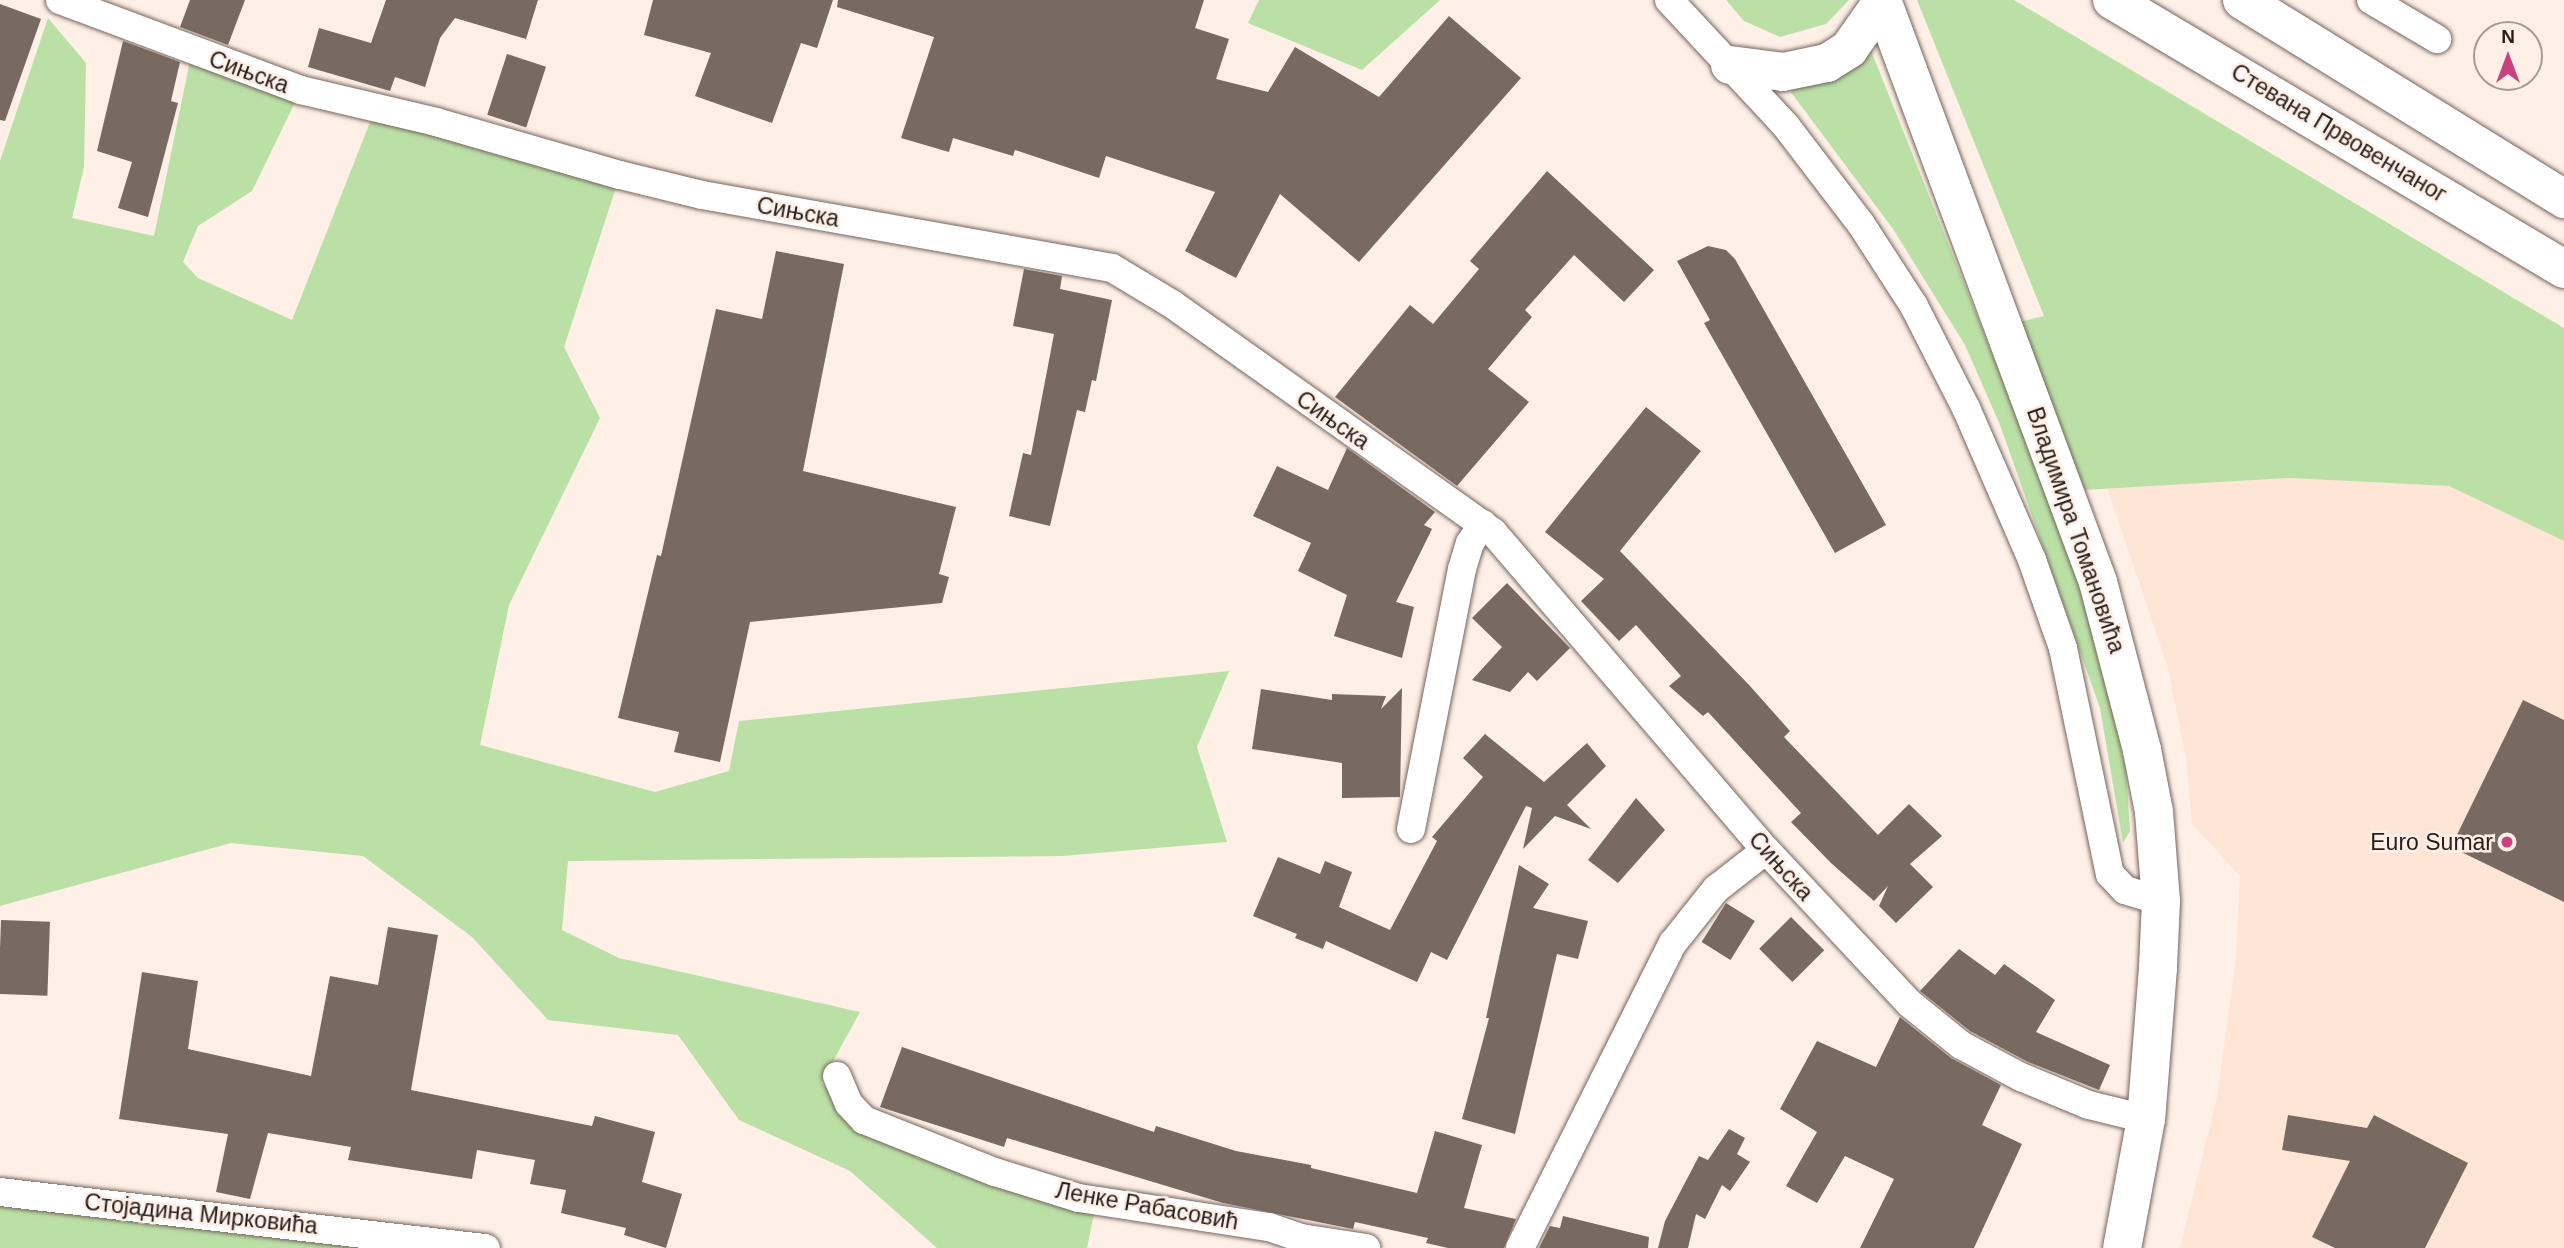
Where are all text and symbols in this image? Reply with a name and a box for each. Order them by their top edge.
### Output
north arrow [2473,21,2543,91]
text: N [2501,26,2515,47]
street label: Сињска [205,45,293,99]
street label: Стевана Првовенчаног [2226,58,2452,208]
street label: Сињска [755,191,841,233]
street label: Сињска [1291,385,1375,455]
street label: Владимира Томановића [2021,403,2131,657]
street label: Сињска [1743,826,1819,906]
place label: Euro Sumar [2370,828,2493,856]
marker: Euro Sumar [2499,834,2515,850]
street label: Ленке Рабасовић [1053,1176,1241,1236]
street label: Стојадина Мирковића [83,1188,319,1240]

